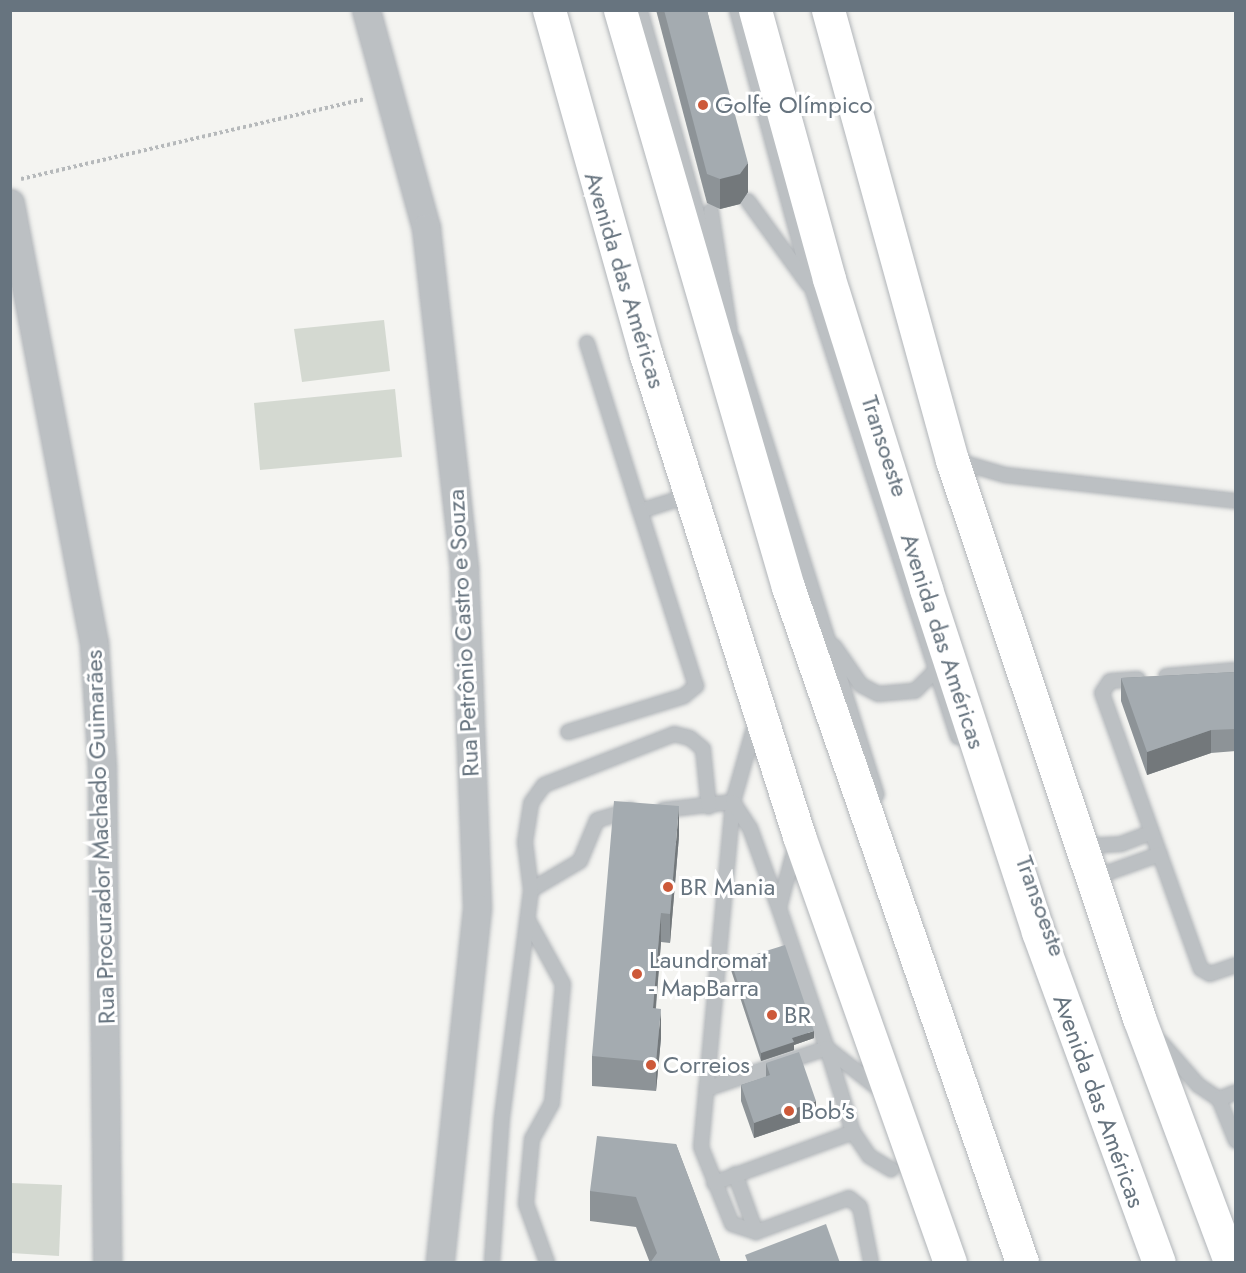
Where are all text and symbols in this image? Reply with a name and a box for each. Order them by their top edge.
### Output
place label: Golfe Olímpico [715,91,873,119]
marker: Golfe Olímpico [696,98,710,112]
street label: Avenida das Américas [578,168,672,392]
street label: Transoeste [855,392,915,500]
street label: Rua Petrônio Castro e Souza [441,488,485,778]
street label: Avenida das Américas [895,530,991,752]
street label: Rua Procurador Machado Guimarães [79,649,121,1025]
street label: Transoeste [1010,852,1072,960]
place label: BR Mania [680,873,775,901]
marker: BR Mania [661,880,675,894]
place label: Laundromat - MapBarra [649,946,767,1002]
marker: Laundromat - MapBarra [630,967,644,981]
street label: Avenida das Américas [1047,991,1151,1211]
place label: BR [784,1001,811,1029]
marker: BR [765,1008,779,1022]
place label: Correios [663,1051,750,1079]
marker: Correios [644,1058,658,1072]
place label: Bob's [801,1097,855,1125]
marker: Bob's [782,1104,796,1118]

